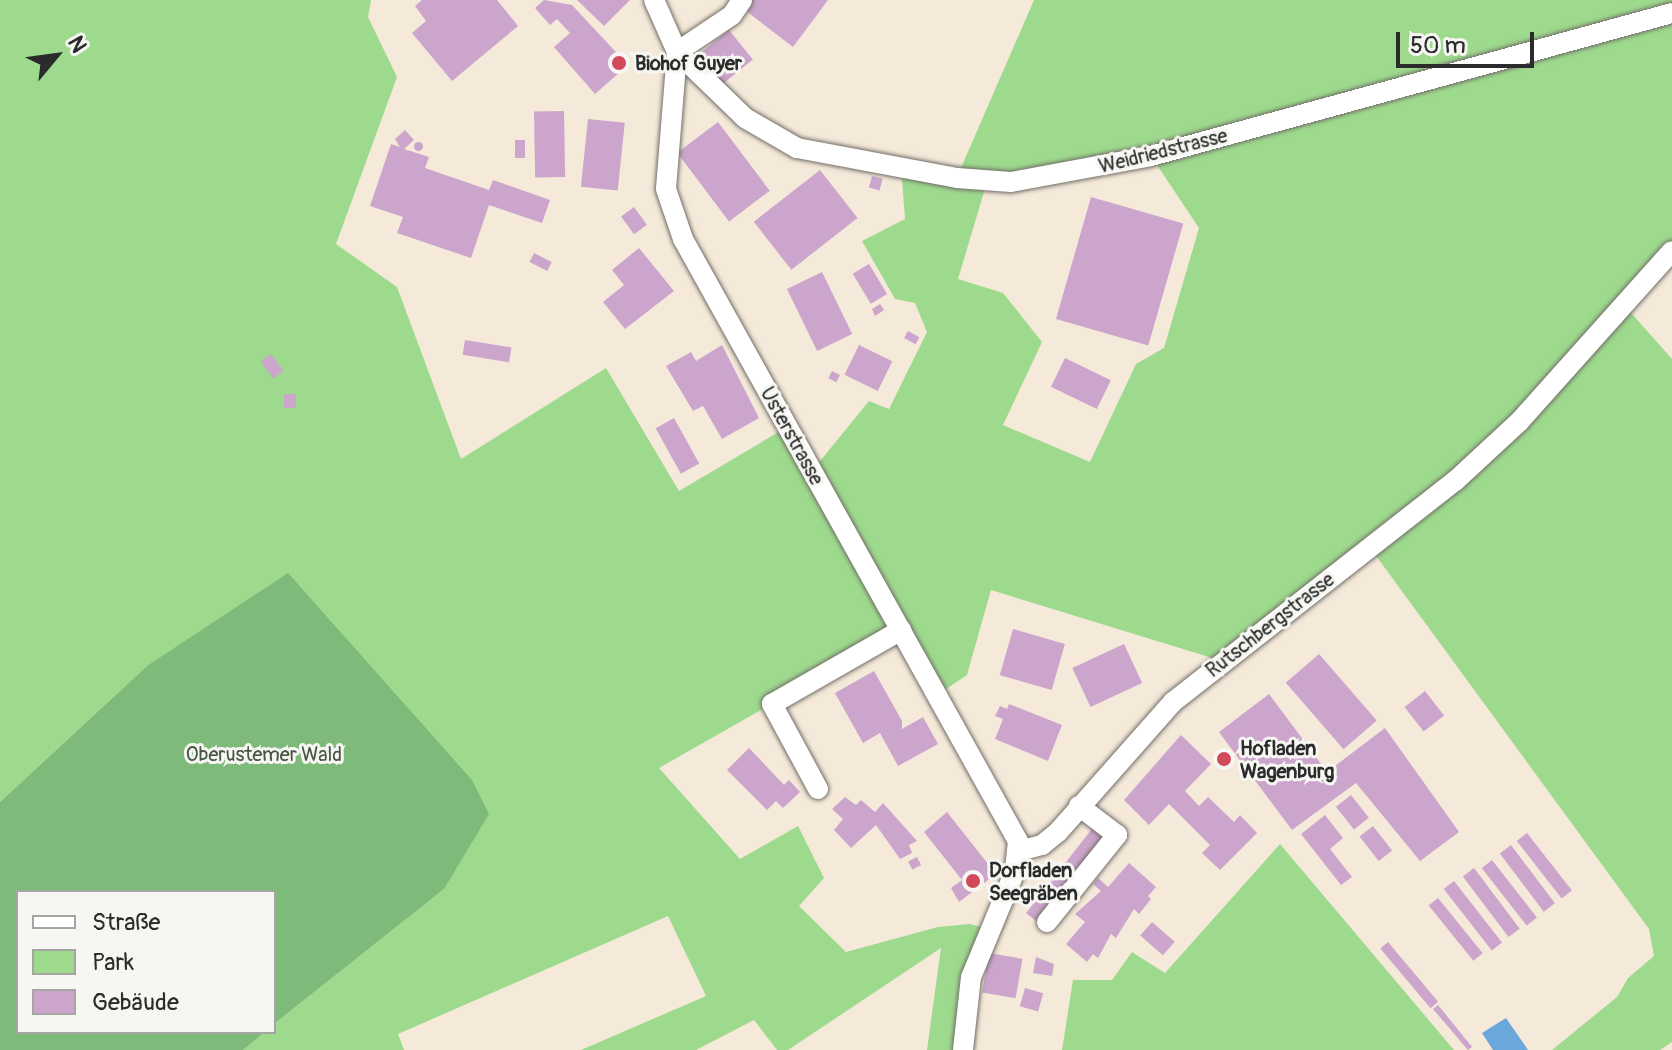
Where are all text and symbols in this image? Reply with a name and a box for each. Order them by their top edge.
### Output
north arrow [16,16,96,96]
scale bar [1400,16,1538,66]
text: N [61,31,93,58]
text: 50 m [1410,31,1466,60]
place label: Biohof Guyer [635,51,742,75]
marker: Biohof Guyer [610,54,628,72]
street label: Weidriedstrasse [1096,123,1230,179]
street label: Usterstrasse [755,383,829,489]
street label: Rutschbergstrasse [1201,567,1339,683]
place label: Hofladen Wagenburg [1240,736,1334,783]
park label: Oberustemer Wald [186,742,342,766]
marker: Hofladen Wagenburg [1215,750,1233,768]
place label: Dorfladen Seegräben [989,858,1078,905]
marker: Dorfladen Seegräben [964,872,982,890]
legend [16,890,276,1034]
text: Straße [92,908,160,937]
text: Park [92,948,134,977]
text: Gebäude [92,988,179,1017]

